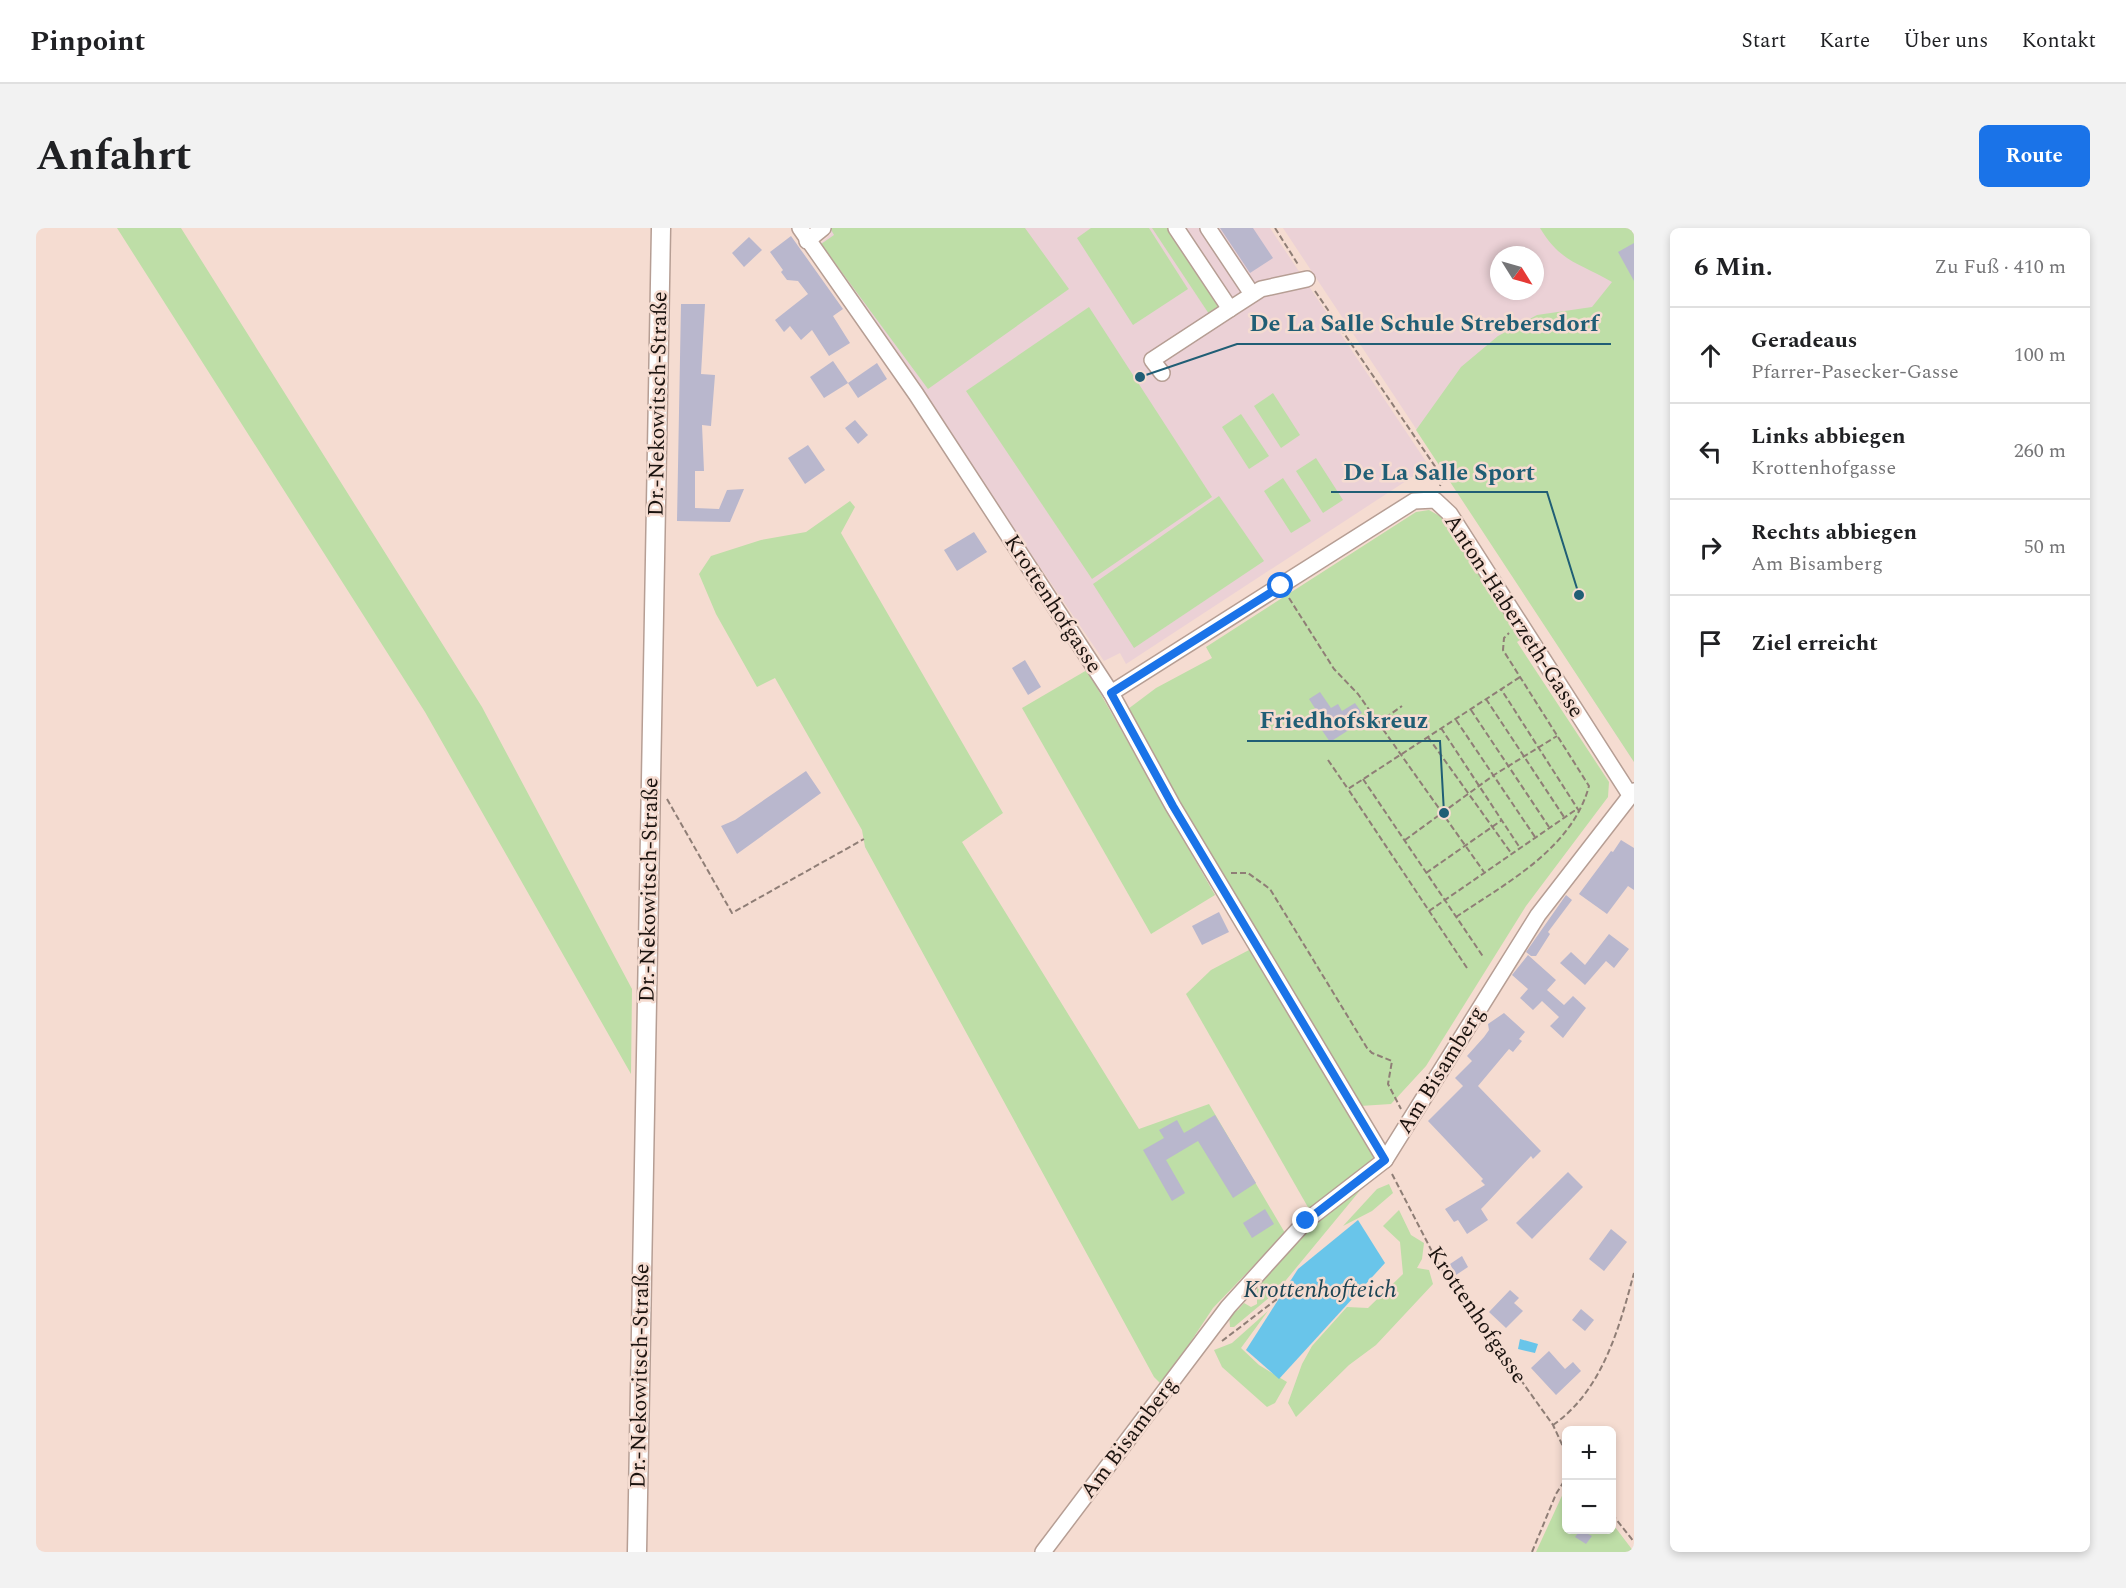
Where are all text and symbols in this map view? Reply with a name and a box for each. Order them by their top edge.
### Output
text: Pinpoint [30,20,145,63]
text: Start [1741,25,1786,57]
text: Karte [1819,25,1870,57]
text: Über uns [1903,25,1988,57]
text: Kontakt [2021,25,2096,57]
text: Anfahrt [36,125,192,188]
button: Route [1979,125,2090,187]
north arrow [1490,246,1544,300]
text: 6 Min. [1694,247,1773,287]
text: Zu Fuß · 410 m [1934,252,2066,282]
street label: Dr.-Nekowitsch-Straße [640,291,676,517]
callout: De La Salle Schule Strebersdorf [1237,302,1611,344]
text: De La Salle Schule Strebersdorf [1249,306,1601,342]
text: Geradeaus [1751,324,1857,357]
icon: ahead [1694,339,1727,372]
text: 100 m [2014,340,2066,370]
text: Pfarrer-Pasecker-Gasse [1751,357,1959,387]
text: Links abbiegen [1751,420,1906,453]
icon: left [1694,435,1727,468]
text: 260 m [2014,436,2066,466]
callout: De La Salle Sport [1331,450,1547,492]
text: Krottenhofgasse [1751,453,1896,483]
text: De La Salle Sport [1343,455,1535,491]
street label: Anton-Haberzeth-Gasse [1436,508,1592,724]
text: Rechts abbiegen [1751,516,1917,549]
street label: Krottenhofgasse [996,528,1110,680]
icon: right [1694,531,1727,564]
text: 50 m [2024,532,2066,562]
text: Am Bisamberg [1751,549,1883,579]
route start [1267,572,1293,598]
icon: arrive [1694,627,1727,660]
text: Ziel erreicht [1751,627,1878,660]
callout: Friedhofskreuz [1247,699,1440,741]
text: Friedhofskreuz [1259,703,1429,739]
street label: Dr.-Nekowitsch-Straße [631,777,667,1003]
street label: Am Bisamberg [1389,1000,1493,1140]
route end [1292,1207,1318,1233]
street label: Krottenhofgasse [1419,1240,1535,1390]
street label: Dr.-Nekowitsch-Straße [622,1263,658,1489]
water label: Krottenhofteich [1243,1272,1397,1308]
street label: Am Bisamberg [1072,1370,1186,1506]
map controls [1562,1426,1616,1534]
button: + [1562,1426,1616,1480]
button: − [1562,1480,1616,1534]

